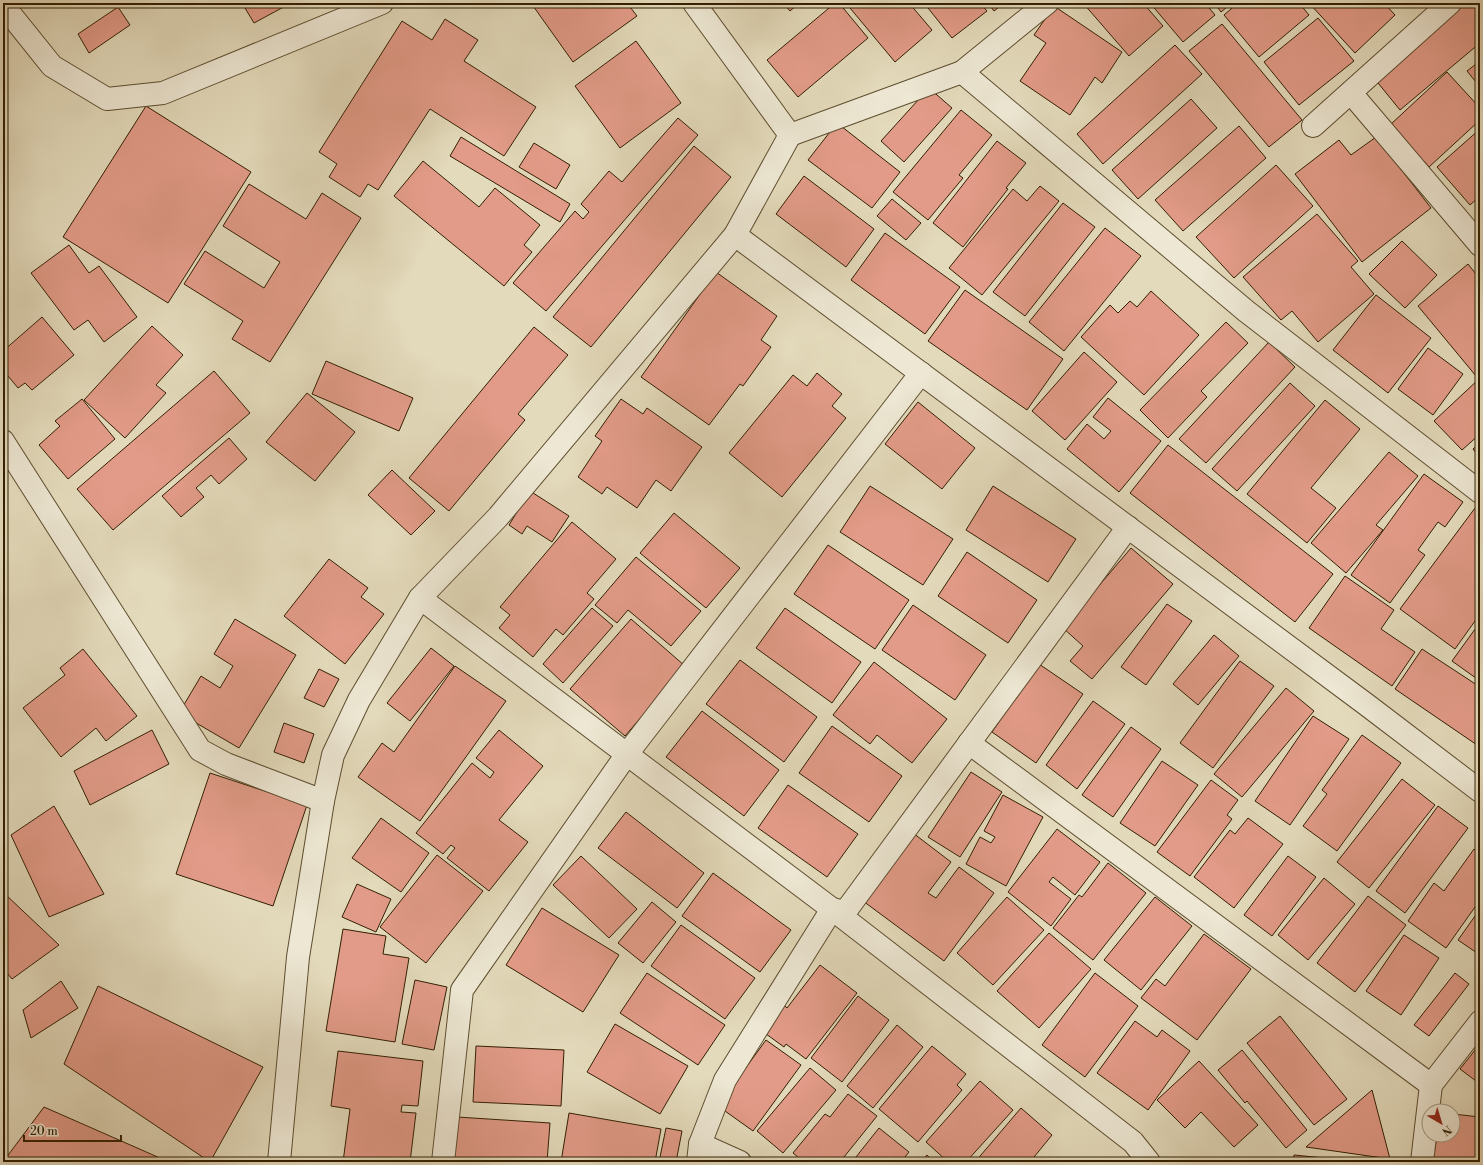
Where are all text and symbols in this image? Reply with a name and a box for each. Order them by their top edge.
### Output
north arrow [1421,1103,1461,1143]
scale bar [24,1117,121,1143]
text: N [1439,1122,1454,1138]
text: 20 m [30,1124,58,1139]

